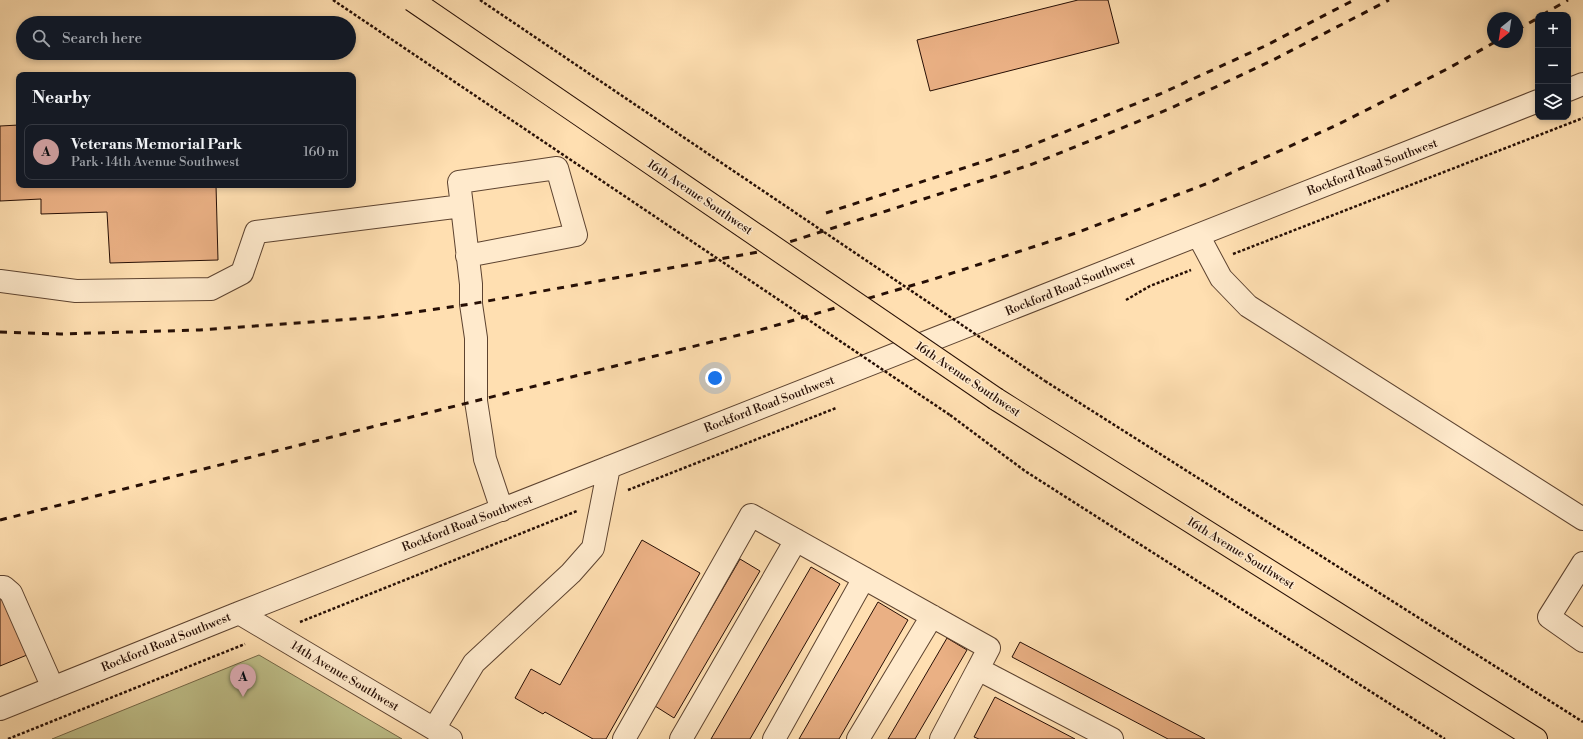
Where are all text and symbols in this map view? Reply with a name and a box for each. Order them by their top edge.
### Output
north arrow [1487,12,1523,48]
map controls [1535,12,1571,120]
button: + [1535,12,1571,48]
search box [16,16,356,60]
icon: search [30,27,52,49]
text: Search here [62,29,142,48]
button: − [1535,48,1571,84]
button: layers [1535,84,1571,120]
text: Nearby [32,87,91,109]
text: Veterans Memorial Park [71,135,242,154]
street label: Rockford Road Southwest [1305,135,1440,199]
text: A [41,144,51,160]
text: 160 m [303,144,339,160]
text: Park · 14th Avenue Southwest [71,154,240,170]
street label: 16th Avenue Southwest [644,157,756,239]
street label: Rockford Road Southwest [1003,253,1138,319]
street label: 16th Avenue Southwest [912,339,1024,421]
your location [705,368,725,388]
street label: Rockford Road Southwest [702,372,837,436]
street label: Rockford Road Southwest [400,491,535,555]
street label: 16th Avenue Southwest [1184,514,1298,593]
street label: Rockford Road Southwest [99,609,234,675]
street label: 14th Avenue Southwest [288,638,402,715]
pin: A [230,664,256,697]

